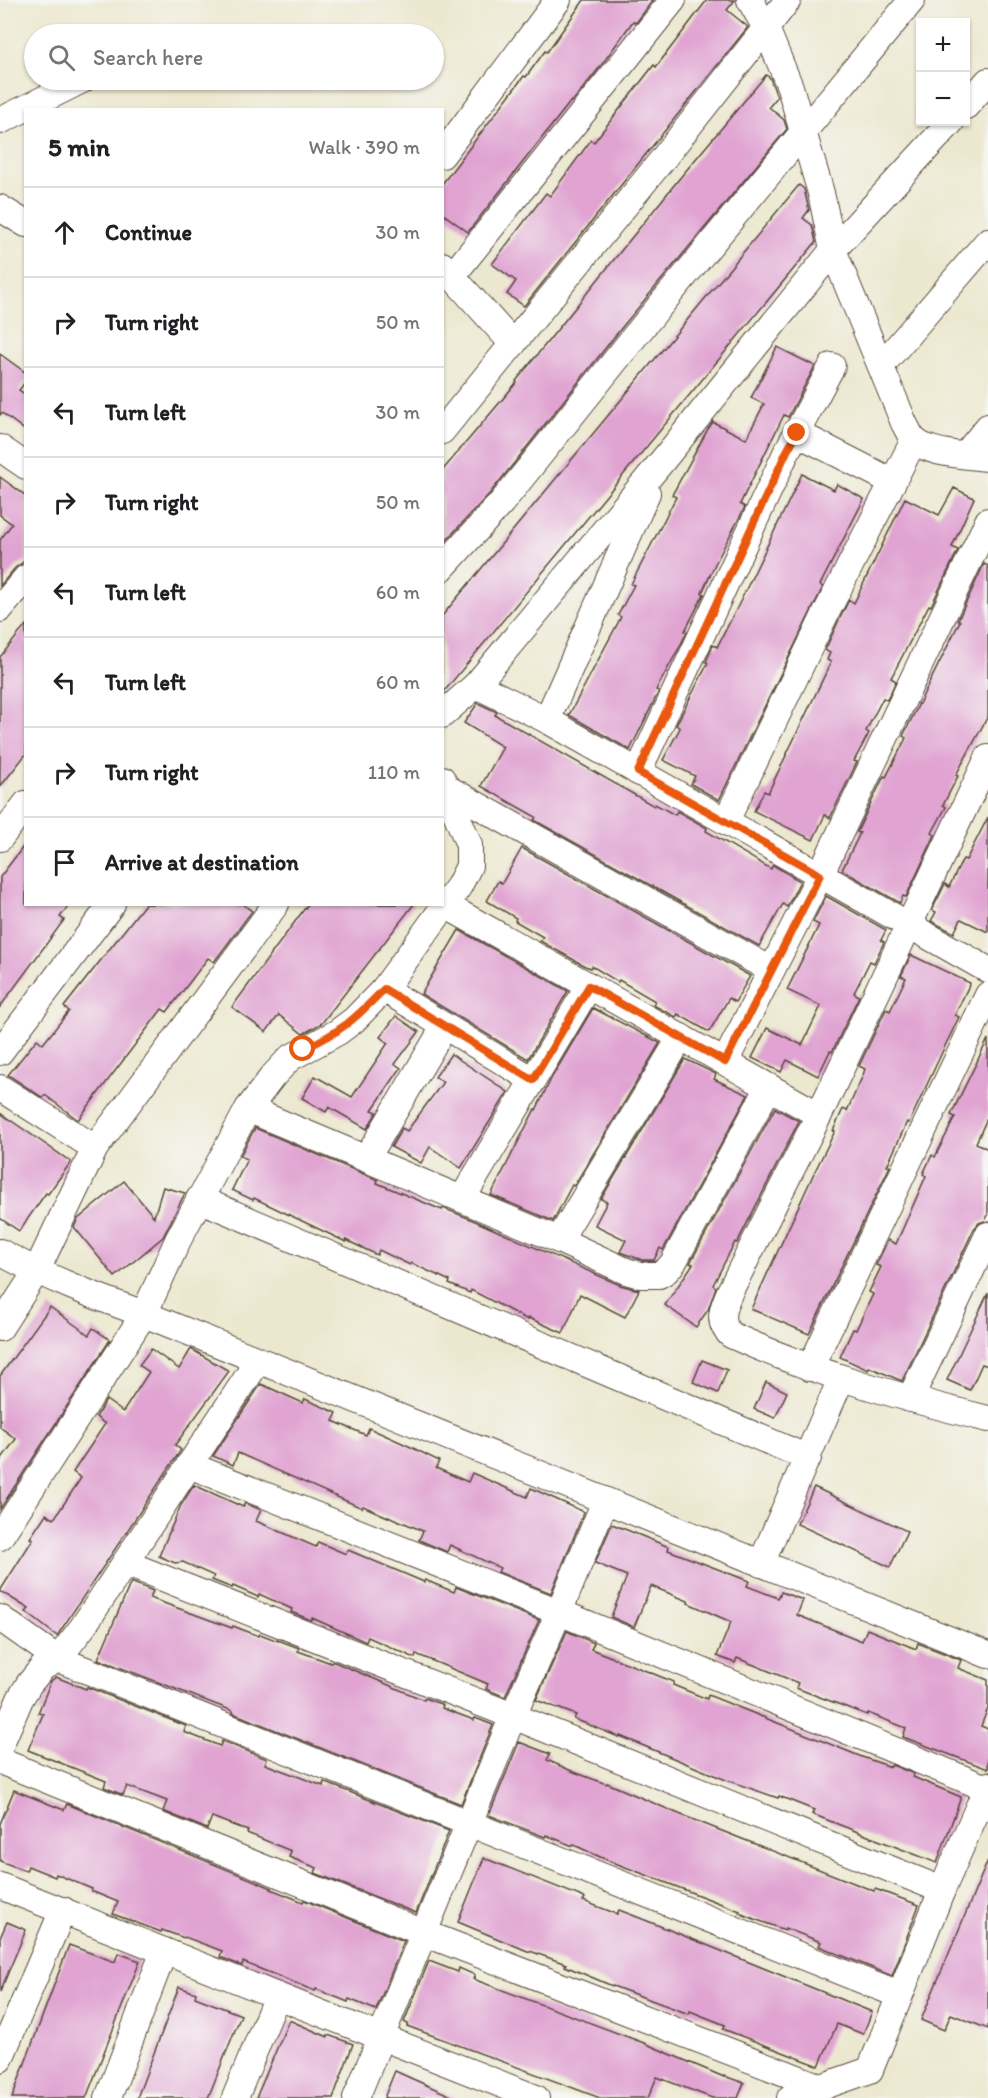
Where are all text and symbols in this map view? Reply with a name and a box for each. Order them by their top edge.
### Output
map controls [916,18,970,126]
button: + [916,18,970,72]
search box [24,24,444,90]
icon: search [45,41,78,74]
text: Search here [93,44,203,71]
button: − [916,72,970,126]
text: 5 min [48,131,110,163]
text: Walk · 390 m [309,135,420,159]
icon: ahead [48,216,81,249]
text: Continue [105,219,192,246]
text: 30 m [375,220,420,244]
icon: right [48,306,81,339]
text: Turn right [105,309,199,336]
text: 50 m [376,310,420,334]
icon: left [48,396,81,429]
text: Turn left [105,399,186,426]
text: 30 m [375,400,420,424]
route end [783,419,809,445]
icon: right [48,486,81,519]
text: Turn right [105,489,199,516]
text: 50 m [376,490,420,514]
icon: left [48,576,81,609]
text: Turn left [105,579,186,606]
text: 60 m [376,580,420,604]
icon: left [48,666,81,699]
text: Turn left [105,669,186,696]
text: 60 m [376,670,420,694]
icon: right [48,756,81,789]
text: Turn right [105,759,199,786]
text: 110 m [368,760,420,784]
icon: arrive [48,846,81,879]
text: Arrive at destination [105,849,299,876]
route start [289,1035,315,1061]

